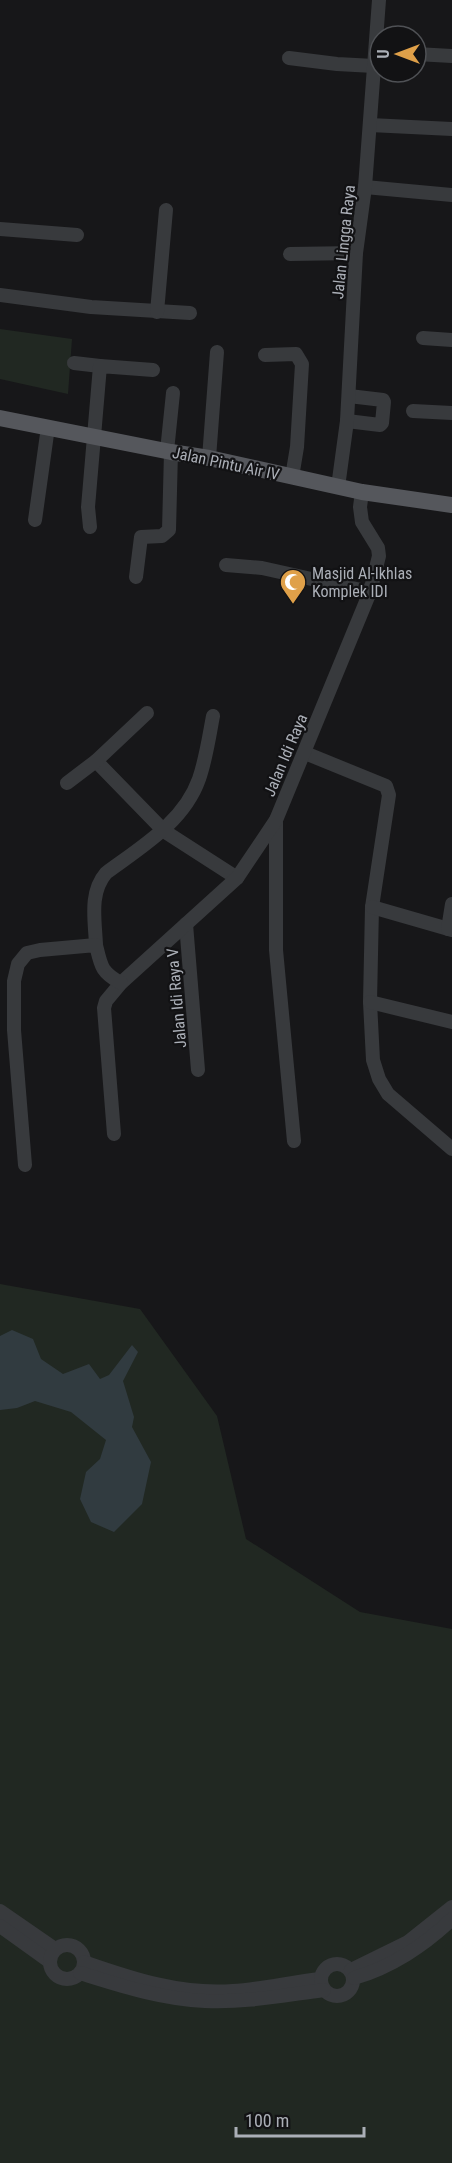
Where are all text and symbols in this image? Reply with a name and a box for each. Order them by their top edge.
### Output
north arrow [368,24,428,84]
text: U [374,49,393,59]
street label: Jalan Lingga Raya [328,184,359,300]
street label: Jalan Pintu Air IV [171,443,281,484]
place label: Masjid Al-Ikhlas Komplek IDI [312,564,412,601]
mosque icon: Masjid Al-Ikhlas Komplek IDI [278,567,308,605]
street label: Jalan Idi Raya [260,711,311,799]
street label: Jalan Idi Raya V [163,947,190,1049]
scale bar [236,2100,364,2138]
text: 100 m [245,2110,289,2131]

